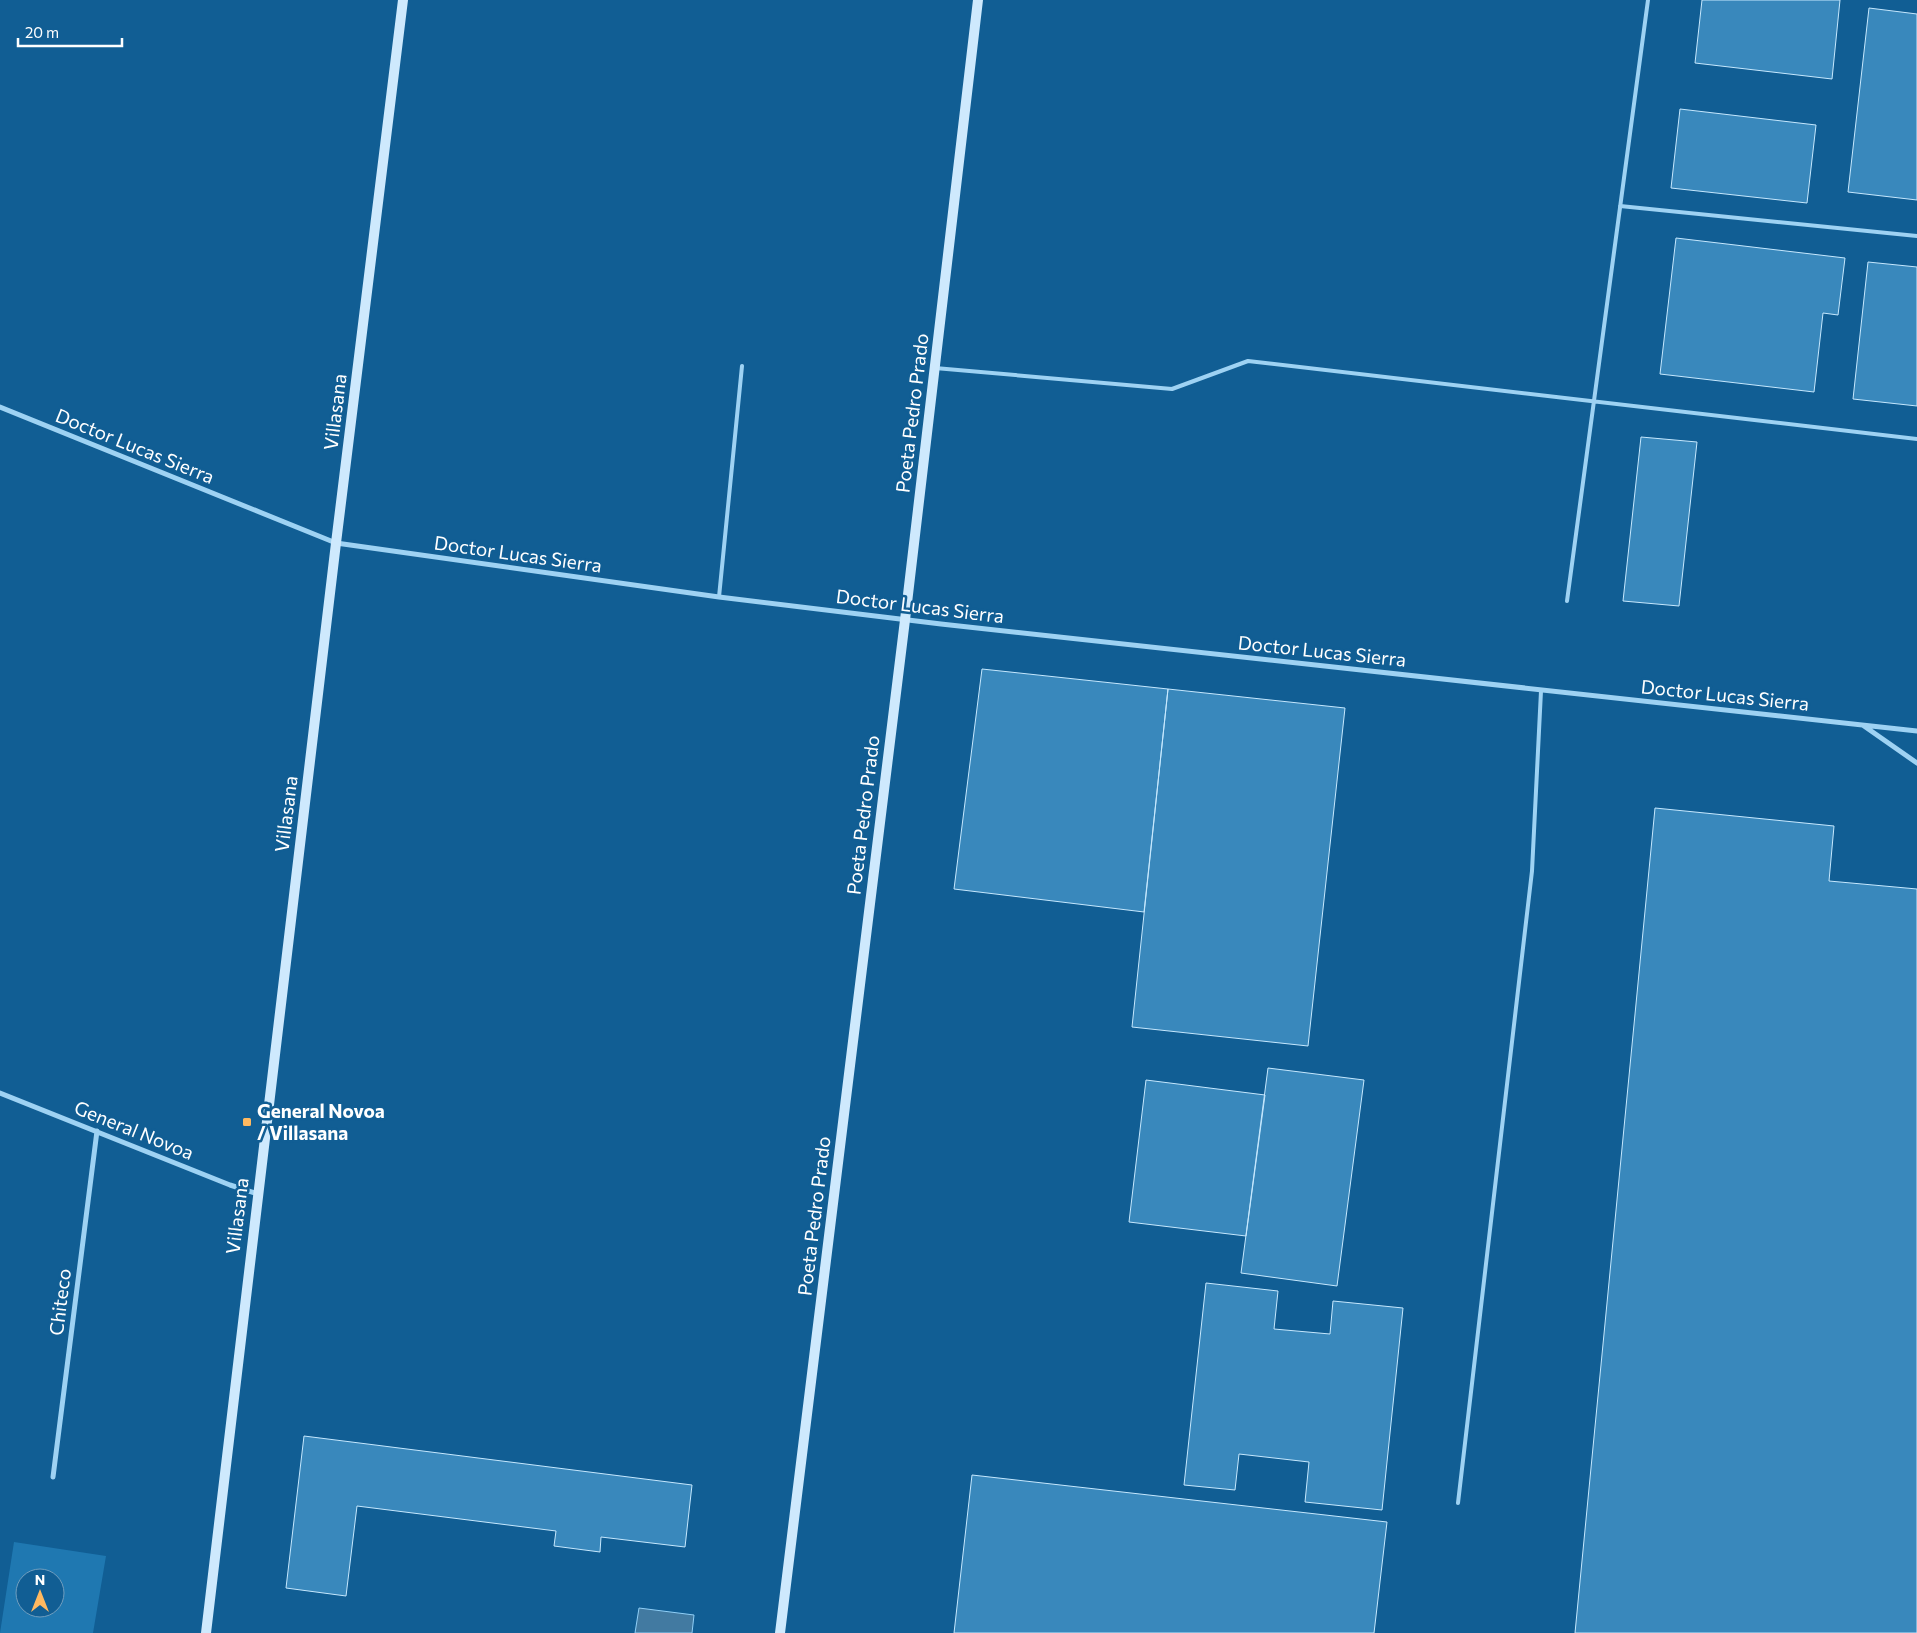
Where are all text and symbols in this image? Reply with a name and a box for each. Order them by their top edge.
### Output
scale bar [18,15,121,47]
text: 20 m [25,23,59,41]
street label: Poeta Pedro Prado [890,332,933,494]
street label: Villasana [318,372,351,452]
street label: Doctor Lucas Sierra [53,403,218,488]
street label: Doctor Lucas Sierra [433,530,603,577]
street label: Doctor Lucas Sierra [835,584,1005,627]
street label: Doctor Lucas Sierra [1237,630,1407,671]
street label: Doctor Lucas Sierra [1640,674,1810,715]
street label: Poeta Pedro Prado [841,734,884,896]
street label: Villasana [269,774,302,854]
street label: General Novoa [71,1095,197,1164]
place label: General Novoa / Villasana [257,1099,385,1144]
marker: General Novoa / Villasana [241,1116,253,1128]
street label: Poeta Pedro Prado [792,1135,835,1297]
street label: Villasana [220,1176,253,1256]
street label: Chiteco [44,1267,75,1337]
north arrow [15,1568,65,1618]
text: N [35,1571,45,1588]

